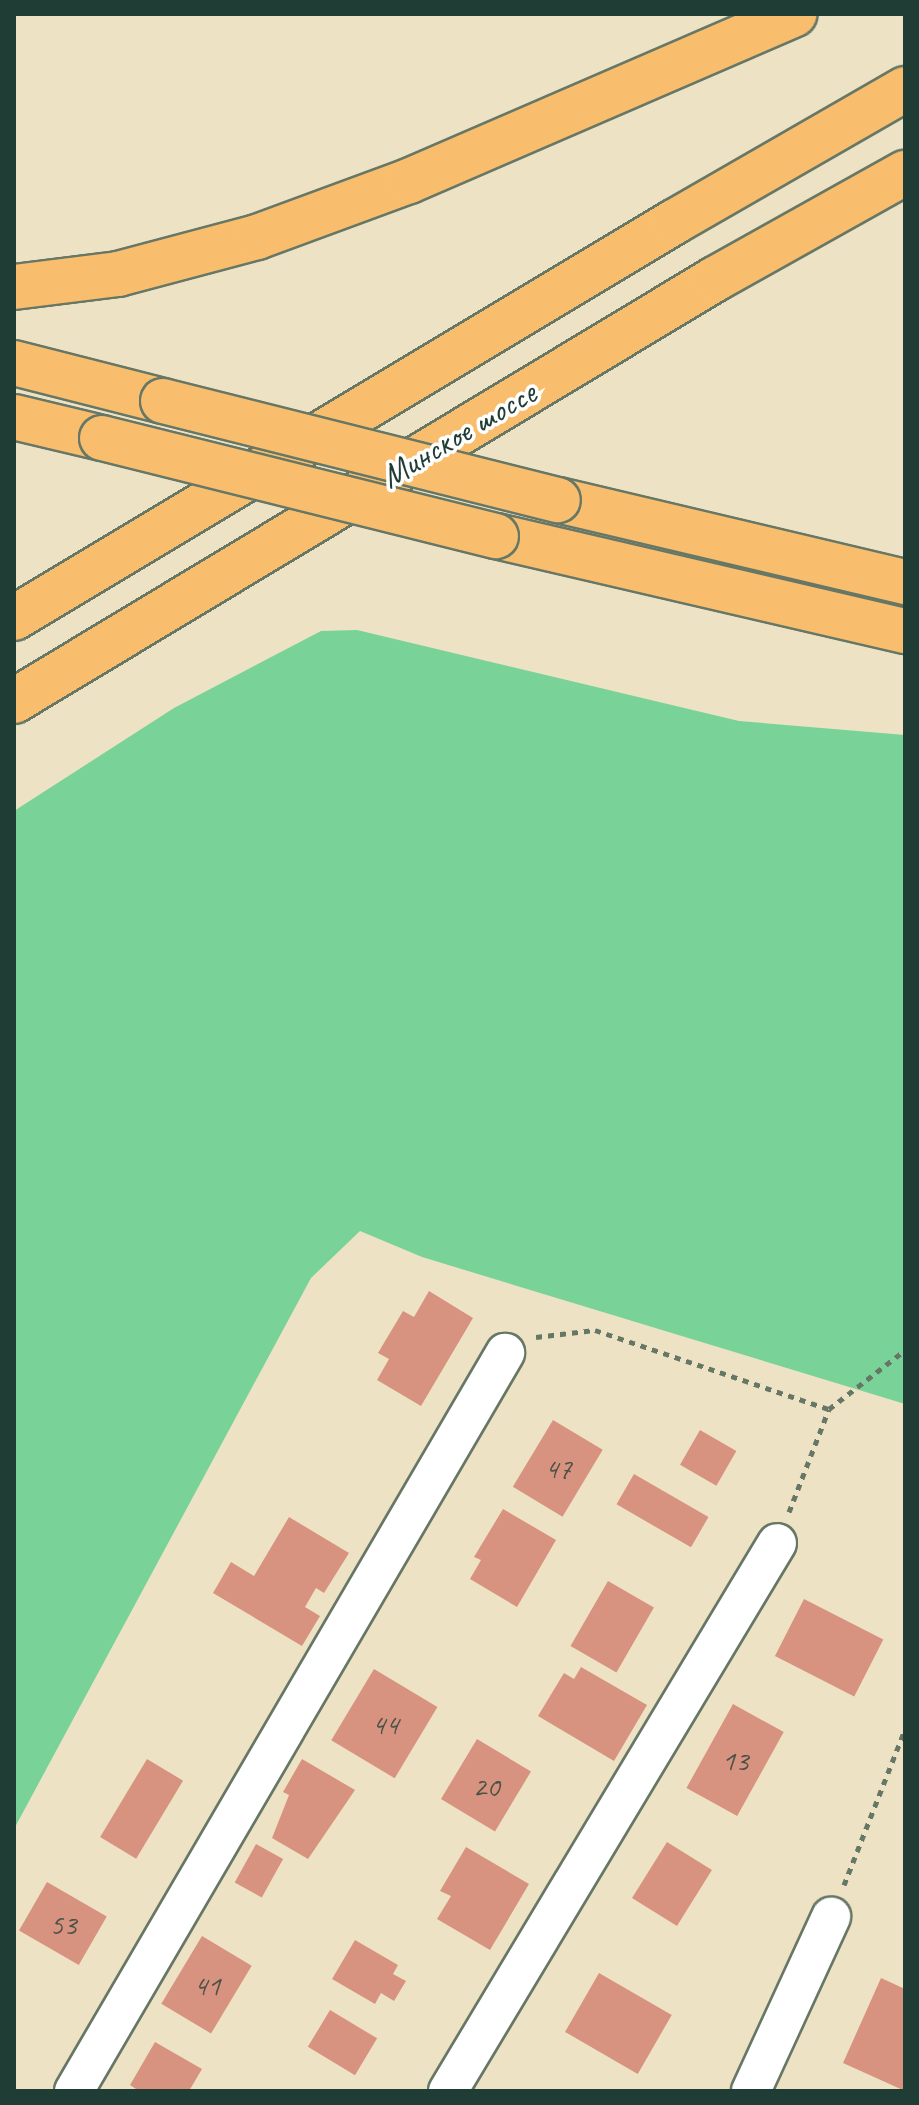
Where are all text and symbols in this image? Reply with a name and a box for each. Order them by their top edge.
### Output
street label: Минское шоссе [373,372,543,496]
house number: 47 [545,1450,571,1486]
house number: 44 [372,1706,398,1742]
house number: 13 [722,1742,748,1778]
house number: 20 [473,1768,499,1804]
house number: 53 [50,1906,76,1942]
house number: 41 [194,1967,220,2003]

